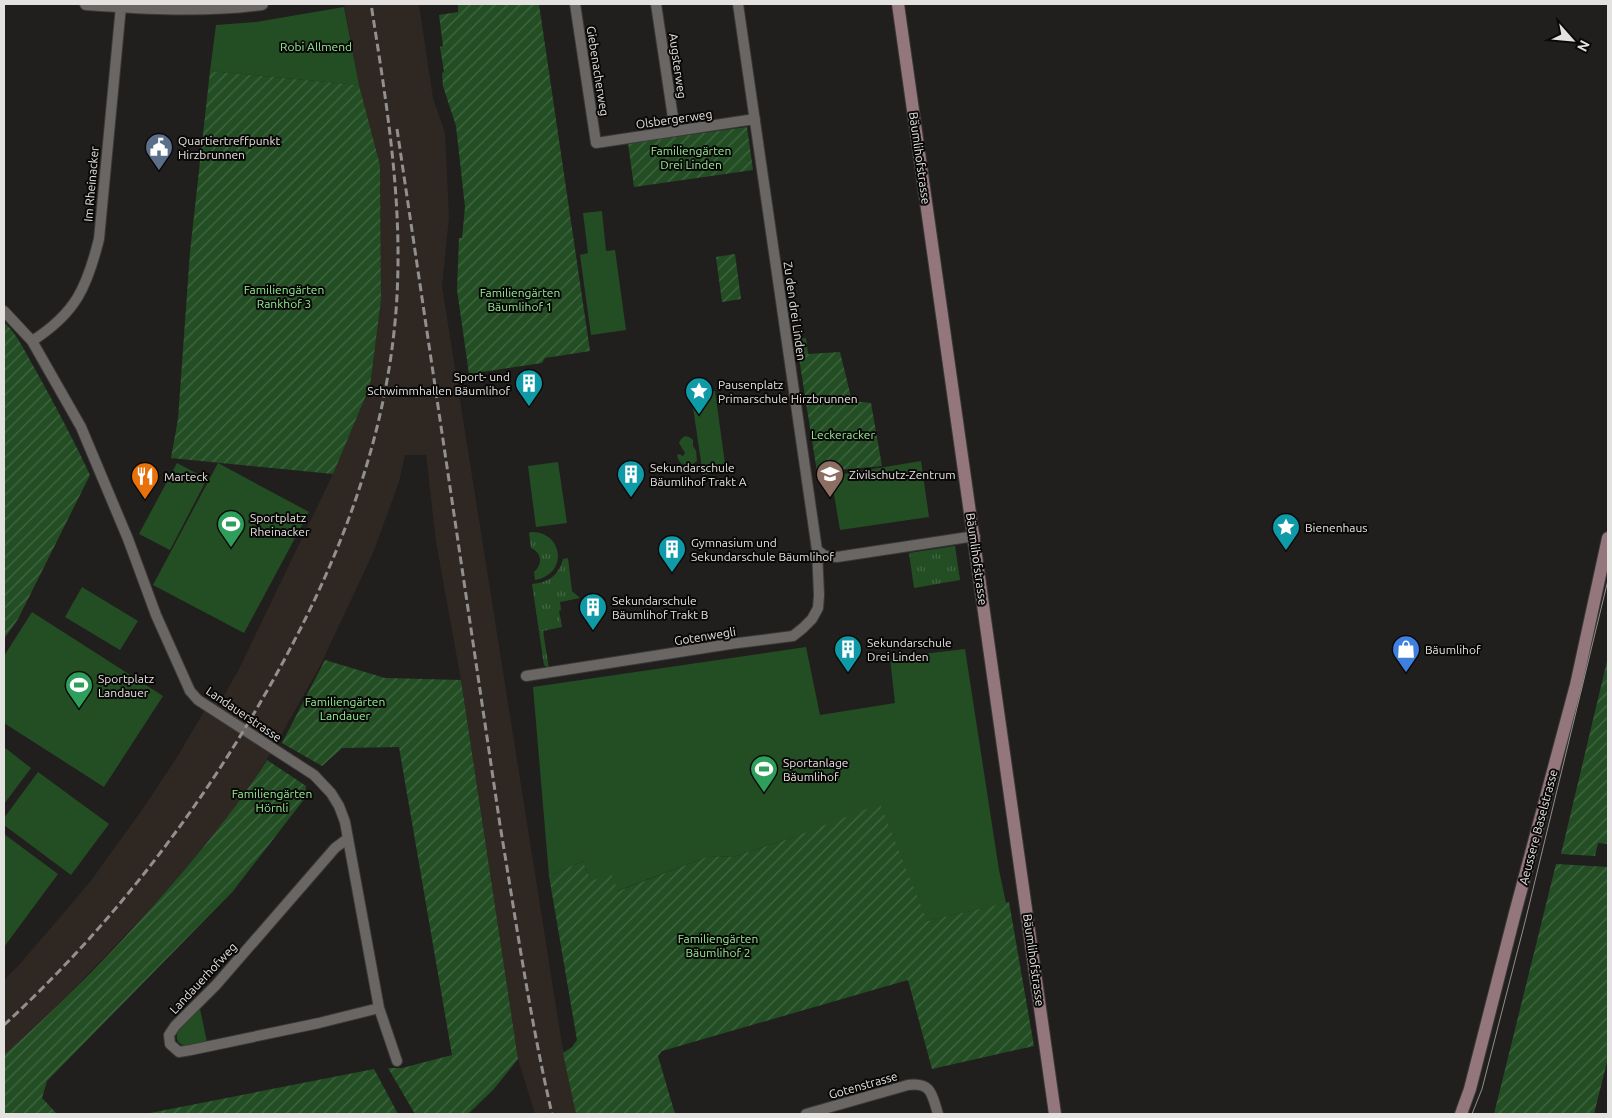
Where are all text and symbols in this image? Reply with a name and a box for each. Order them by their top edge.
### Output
north arrow [1547,15,1597,65]
street label: Giebenacherweg [584,25,612,117]
street label: Augsterweg [667,33,689,99]
text: N [1574,38,1593,54]
park label: Robi Allmend [280,40,352,53]
street label: Olsbergerweg [635,107,713,131]
street label: Bäumlihofstrasse [907,111,933,205]
public building icon: Quartiertreffpunkt Hirzbrunnen [144,132,174,171]
place label: Quartiertreffpunkt Hirzbrunnen [178,134,280,161]
park label: Familiengärten Drei Linden [651,144,731,171]
street label: Im Rheinacker [81,145,101,222]
street label: Zu den drei Linden [782,261,808,361]
park label: Familiengärten Rankhof 3 [244,283,324,310]
park label: Familiengärten Bäumlihof 1 [480,286,560,313]
building icon: Sport- und Schwimmhallen Bäumlihof [514,368,544,407]
place label: Sport- und Schwimmhallen Bäumlihof [367,370,510,397]
place icon: Pausenplatz Primarschule Hirzbrunnen [684,376,714,415]
place label: Pausenplatz Primarschule Hirzbrunnen [718,378,858,405]
park label: Leckeracker [811,428,876,441]
building icon: Sekundarschule Bäumlihof Trakt A [616,459,646,498]
school or university icon: Zivilschutz-Zentrum [815,459,845,498]
restaurant icon: Marteck [130,461,160,500]
place label: Sekundarschule Bäumlihof Trakt A [650,461,747,488]
place label: Zivilschutz-Zentrum [849,468,956,481]
place label: Marteck [164,470,208,483]
sports icon: Sportplatz Rheinacker [216,509,246,548]
place label: Sportplatz Rheinacker [250,511,310,538]
street label: Bäumlihofstrasse [964,512,990,606]
place icon: Bienenhaus [1271,512,1301,551]
place label: Bienenhaus [1305,521,1368,534]
building icon: Gymnasium und Sekundarschule Bäumlihof [657,534,687,573]
place label: Gymnasium und Sekundarschule Bäumlihof [691,536,834,563]
building icon: Sekundarschule Bäumlihof Trakt B [578,592,608,631]
place label: Sekundarschule Bäumlihof Trakt B [612,594,708,621]
street label: Gotenwegli [673,625,737,647]
building icon: Sekundarschule Drei Linden [833,634,863,673]
shop icon: Bäumlihof [1391,634,1421,673]
place label: Sekundarschule Drei Linden [867,636,952,663]
place label: Bäumlihof [1425,643,1481,656]
sports icon: Sportplatz Landauer [64,670,94,709]
place label: Sportplatz Landauer [98,672,155,699]
street label: Landauerstrasse [204,684,284,744]
park label: Familiengärten Landauer [305,695,385,722]
sports icon: Sportanlage Bäumlihof [749,754,779,793]
place label: Sportanlage Bäumlihof [783,756,848,783]
street label: Aeussere Baselstrasse [1516,768,1560,886]
park label: Familiengärten Hörnli [232,787,312,814]
street label: Bäumlihofstrasse [1021,913,1047,1007]
park label: Familiengärten Bäumlihof 2 [678,932,758,959]
street label: Landauerhofweg [167,940,239,1016]
street label: Gotenstrasse [827,1069,899,1101]

